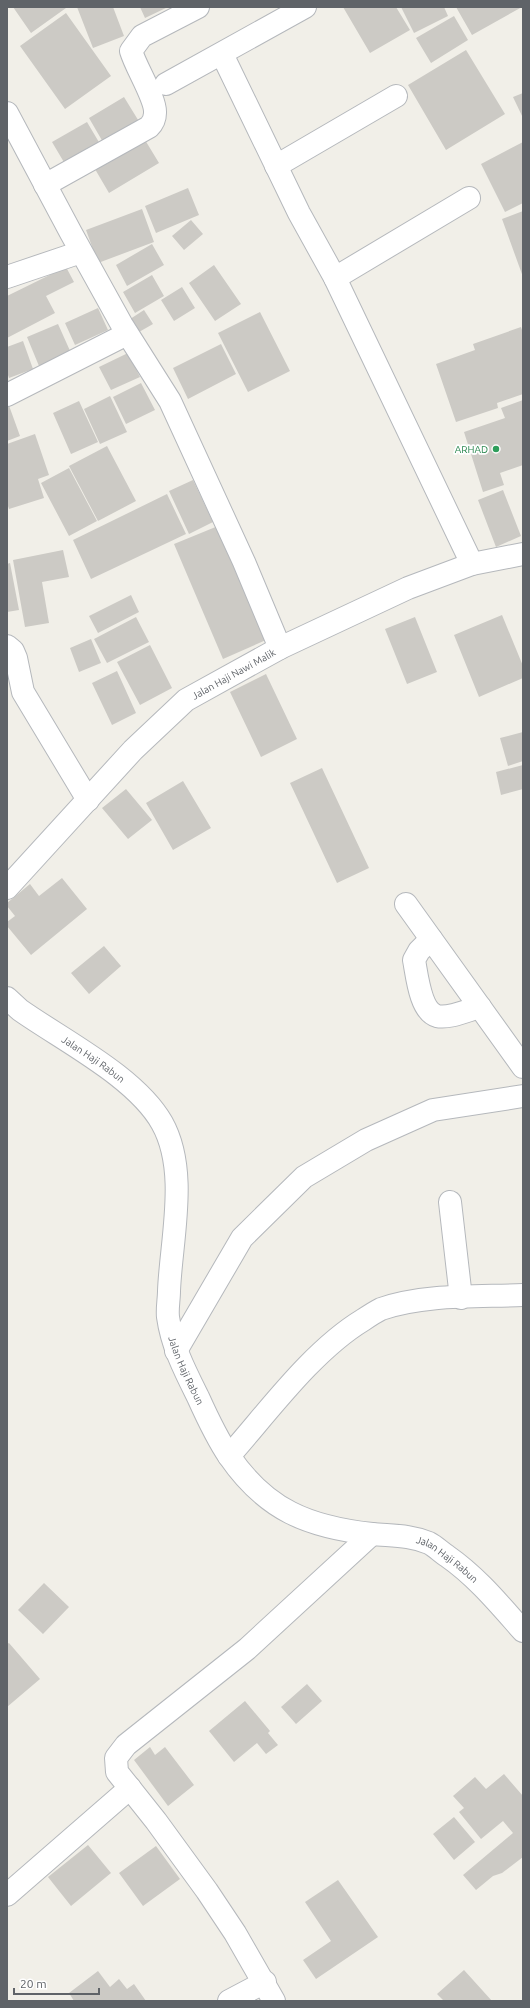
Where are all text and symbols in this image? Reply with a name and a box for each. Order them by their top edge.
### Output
place label: ARHAD [455,444,488,455]
marker: ARHAD [491,444,501,454]
street label: Jalan Haji Nawi Malik [190,647,277,702]
street label: Jalan Haji Rabun [60,1034,127,1085]
street label: Jalan Haji Rabun [166,1335,206,1406]
street label: Jalan Haji Rabun [415,1534,480,1585]
scale bar [14,1970,99,1996]
text: 20 m [20,1977,47,1990]

